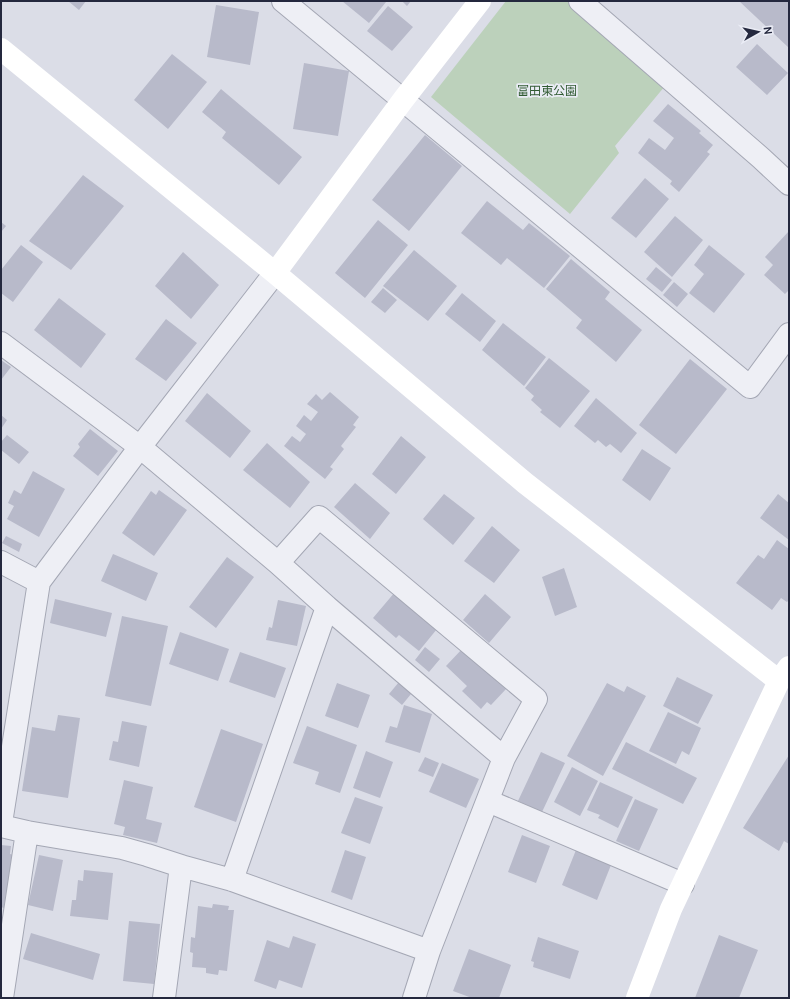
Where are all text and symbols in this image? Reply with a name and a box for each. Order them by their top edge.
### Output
north arrow [738,12,778,52]
text: N [760,26,775,35]
park label: 富田東公園 [517,83,577,98]

